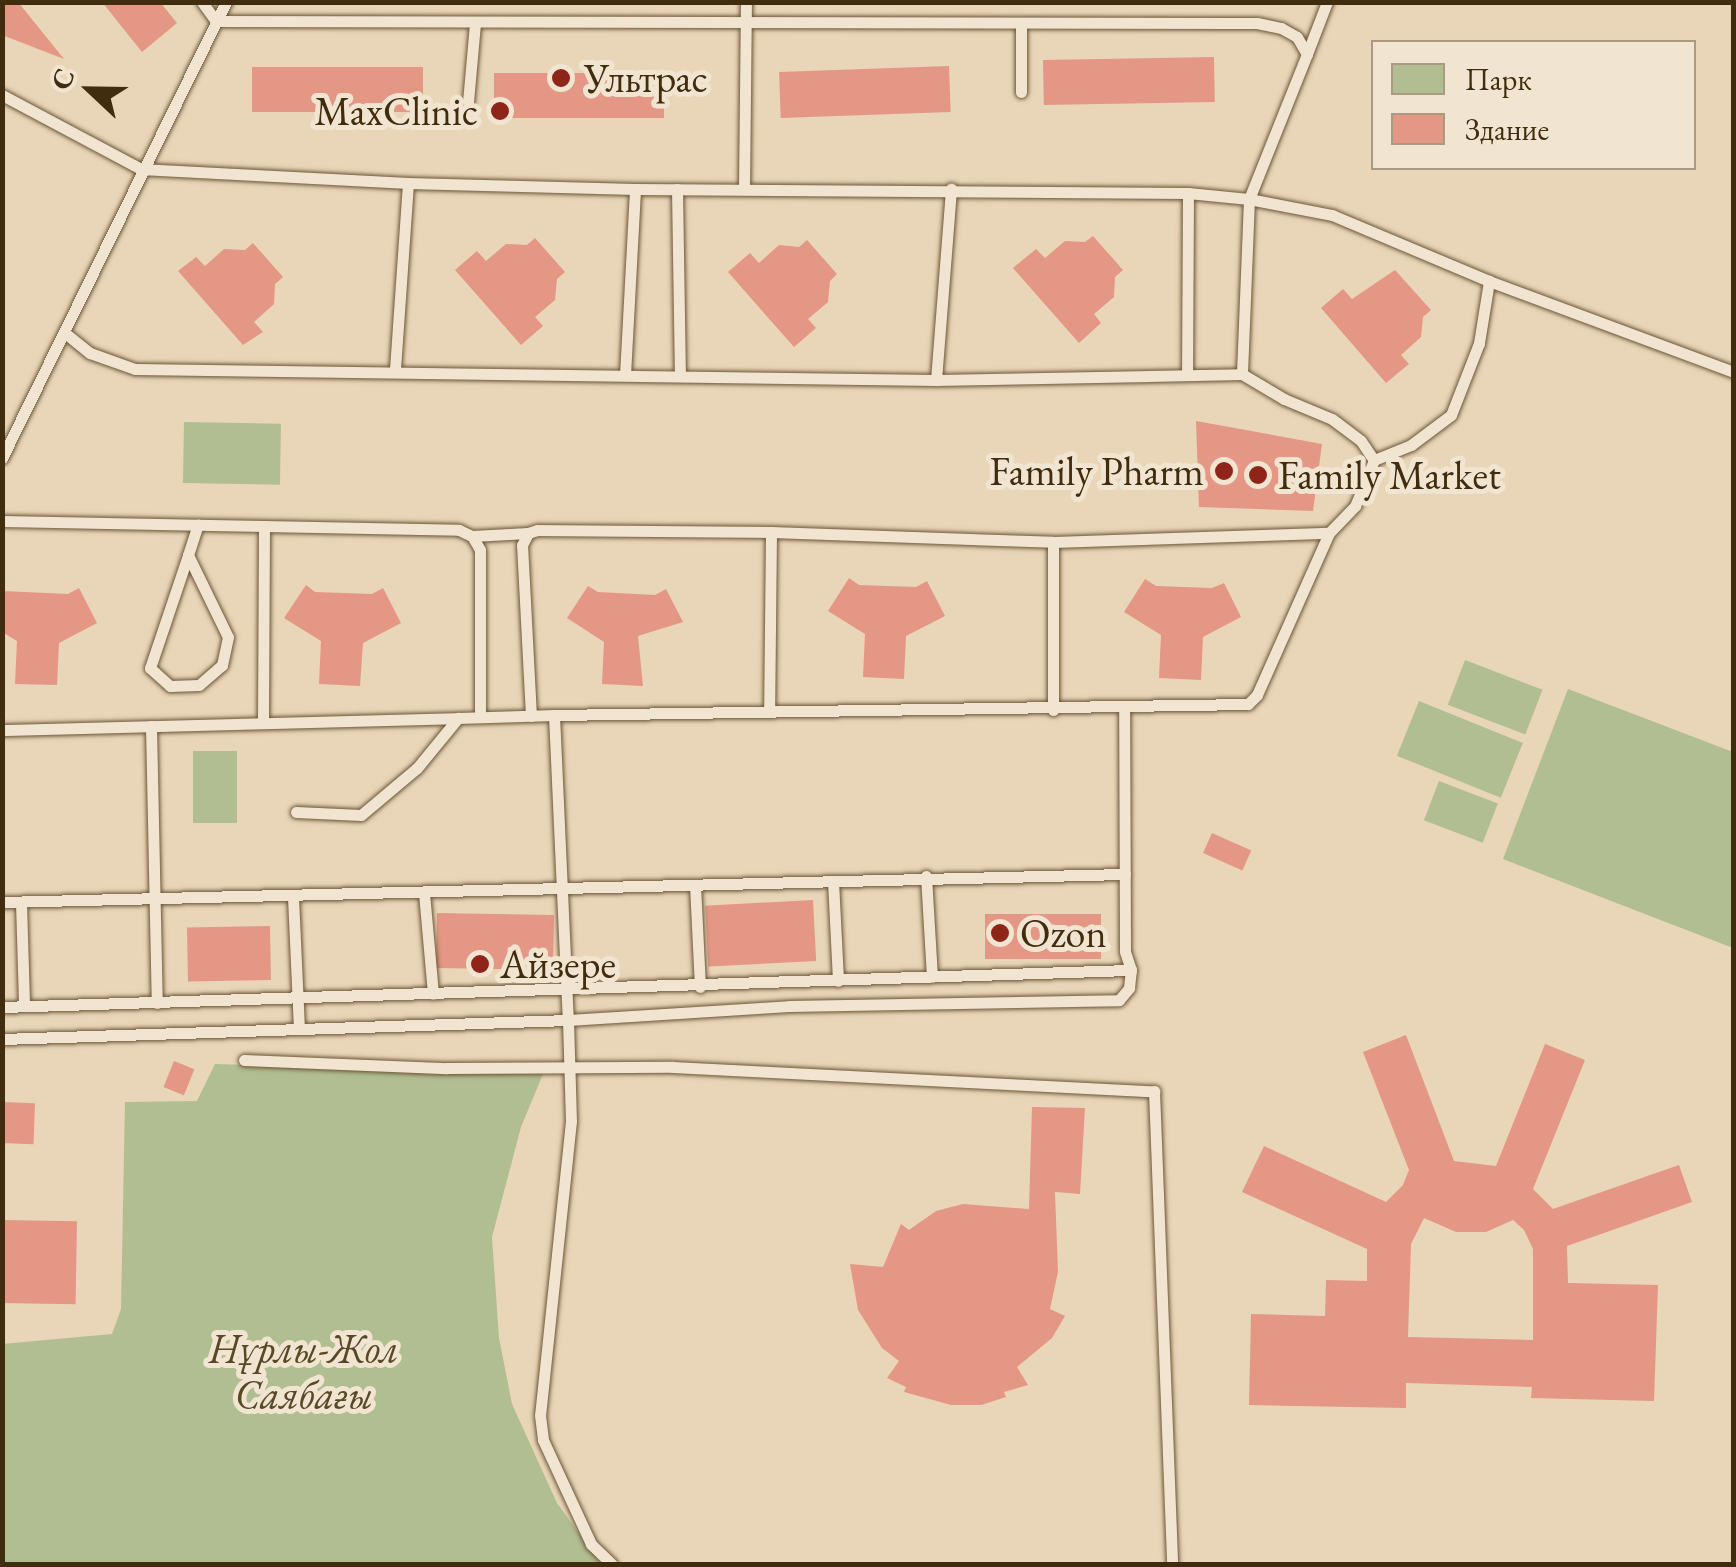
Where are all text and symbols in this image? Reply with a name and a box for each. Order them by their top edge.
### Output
north arrow [40,40,140,140]
legend [1371,40,1696,170]
place label: Ультрас [584,54,708,102]
text: Парк [1465,60,1532,99]
text: С [42,63,83,95]
marker: Ультрас [548,65,574,91]
place label: MaxClinic [315,87,478,135]
marker: MaxClinic [487,98,513,124]
text: Здание [1465,110,1549,149]
place label: Family Pharm [990,447,1204,495]
place label: Family Market [1278,451,1501,499]
marker: Family Pharm [1213,460,1235,482]
marker: Family Market [1247,464,1269,486]
place label: Ozon [1020,909,1107,957]
marker: Ozon [989,922,1011,944]
place label: Айзере [500,940,616,988]
marker: Айзере [469,953,491,975]
park label: Нұрлы-Жол Саябағы [209,1324,399,1418]

